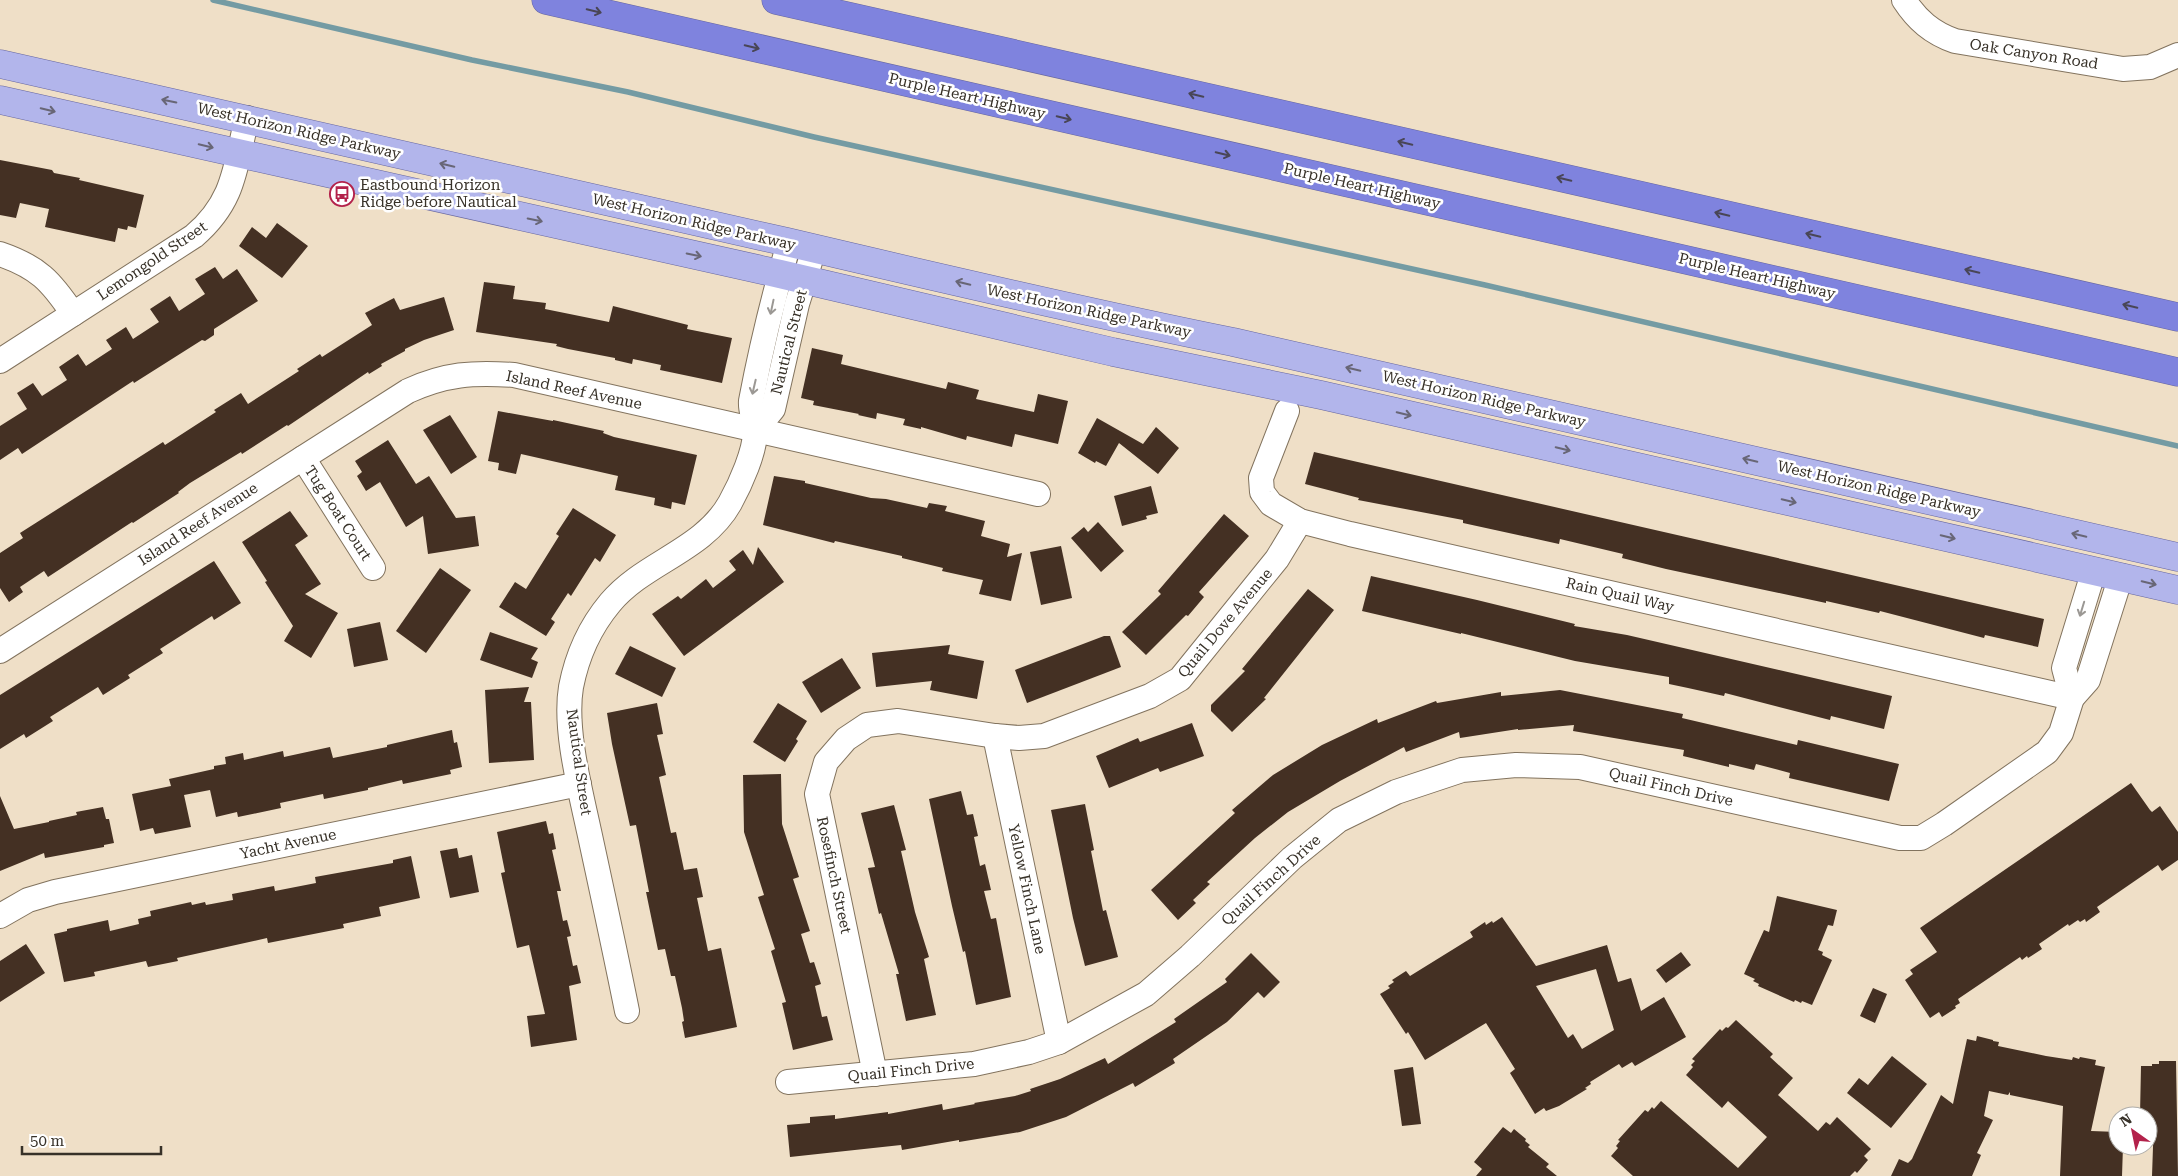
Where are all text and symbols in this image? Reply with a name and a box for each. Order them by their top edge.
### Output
one-way arrow [585,7,601,16]
street label: Oak Canyon Road [1968,35,2100,73]
one-way arrow [744,43,760,52]
street label: Purple Heart Highway [887,69,1047,123]
one-way arrow [1188,90,1204,99]
one-way arrow [162,96,178,105]
street label: West Horizon Ridge Parkway [196,99,403,163]
one-way arrow [39,106,55,115]
one-way arrow [1056,114,1072,123]
one-way arrow [1398,138,1414,147]
one-way arrow [198,142,214,151]
one-way arrow [1214,150,1230,159]
street label: Purple Heart Highway [1282,159,1442,213]
one-way arrow [439,160,455,169]
one-way arrow [1556,174,1572,183]
place label: Eastbound Horizon Ridge before Nautical [360,176,517,211]
bus stop icon: Eastbound Horizon Ridge before Nautical [329,181,355,207]
street label: West Horizon Ridge Parkway [591,190,798,254]
one-way arrow [1715,209,1731,219]
one-way arrow [527,216,543,225]
street label: Lemongold Street [94,217,211,304]
one-way arrow [1806,230,1822,239]
street label: Purple Heart Highway [1677,249,1837,303]
one-way arrow [686,251,702,260]
one-way arrow [1964,266,1980,275]
one-way arrow [956,278,972,287]
street label: West Horizon Ridge Parkway [985,281,1193,341]
street label: Nautical Street [767,287,811,396]
one-way arrow [767,299,776,315]
one-way arrow [2123,301,2139,310]
one-way arrow [1345,364,1361,373]
street label: Island Reef Avenue [504,367,644,413]
street label: West Horizon Ridge Parkway [1381,367,1588,431]
one-way arrow [749,379,759,395]
one-way arrow [1396,410,1412,419]
one-way arrow [1554,445,1570,455]
one-way arrow [1743,455,1759,464]
street label: West Horizon Ridge Parkway [1776,457,1983,521]
street label: Tug Boat Court [301,462,376,564]
street label: Island Reef Avenue [135,479,261,569]
one-way arrow [1781,497,1797,506]
one-way arrow [2072,530,2088,539]
one-way arrow [1939,533,1955,542]
street label: Quail Dove Avenue [1174,565,1276,681]
street label: Rain Quail Way [1564,574,1676,616]
one-way arrow [2141,579,2157,588]
one-way arrow [2077,600,2087,616]
street label: Nautical Street [563,707,595,817]
street label: Quail Finch Drive [1607,764,1735,810]
street label: Rosefinch Street [813,815,855,936]
street label: Yellow Finch Lane [1004,822,1050,956]
street label: Yacht Avenue [238,825,338,863]
street label: Quail Finch Drive [1218,831,1324,929]
street label: Quail Finch Drive [847,1054,975,1086]
north arrow [2108,1106,2158,1156]
text: N [2117,1110,2135,1130]
scale bar [22,1124,161,1156]
text: 50 m [30,1132,65,1150]

